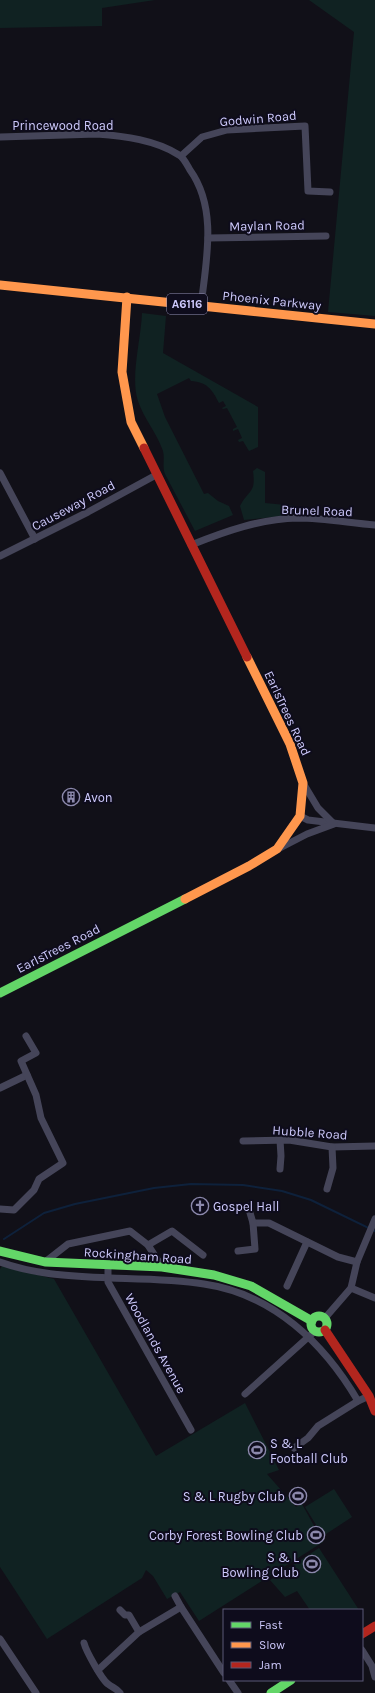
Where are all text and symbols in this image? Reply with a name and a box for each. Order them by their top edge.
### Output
street label: Godwin Road [219,108,297,129]
street label: Princewood Road [12,118,114,133]
street label: Maylan Road [229,217,305,234]
street label: Phoenix Parkway [222,288,322,313]
road number: A6116 [167,294,207,314]
street label: Causeway Road [29,477,117,534]
street label: Brunel Road [281,502,353,519]
street label: EarlsTrees Road [261,668,314,758]
building icon: Avon [61,787,81,807]
place label: Avon [84,790,113,805]
street label: EarlsTrees Road [14,921,103,976]
street label: Hubble Road [272,1122,348,1143]
church icon: Gospel Hall [190,1196,210,1216]
place label: Gospel Hall [213,1199,279,1214]
street label: Rockingham Road [83,1244,193,1267]
street label: Woodlands Avenue [122,1291,189,1396]
place label: S & L Football Club [270,1436,348,1466]
sports icon: S & L Football Club [247,1440,267,1460]
sports icon: S & L Rugby Club [288,1486,308,1506]
place label: S & L Rugby Club [183,1489,285,1504]
sports icon: Corby Forest Bowling Club [306,1525,326,1545]
place label: Corby Forest Bowling Club [149,1528,303,1543]
place label: S & L Bowling Club [221,1550,299,1580]
sports icon: S & L Bowling Club [302,1554,322,1574]
legend [223,1609,363,1681]
text: Fast [259,1618,283,1632]
text: Slow [259,1638,285,1652]
text: Jam [259,1658,282,1672]

